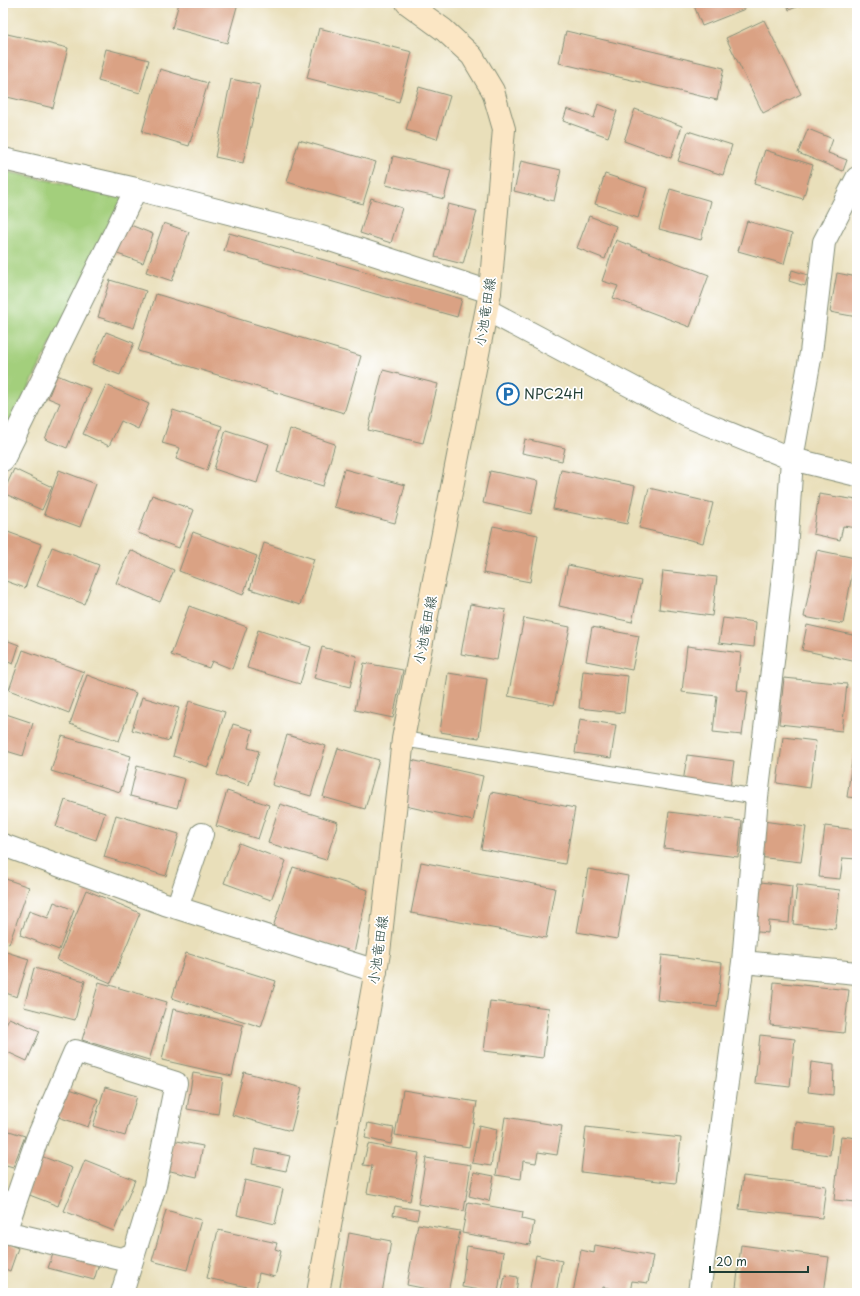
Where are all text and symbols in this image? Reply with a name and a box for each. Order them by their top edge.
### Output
street label: 小池竜田線 [469,276,500,348]
parking icon: NPC24H [495,381,521,407]
place label: NPC24H [524,383,584,404]
street label: 小池竜田線 [408,594,441,666]
street label: 小池竜田線 [362,914,393,986]
scale bar [710,1248,808,1274]
text: 20 m [716,1252,747,1270]

